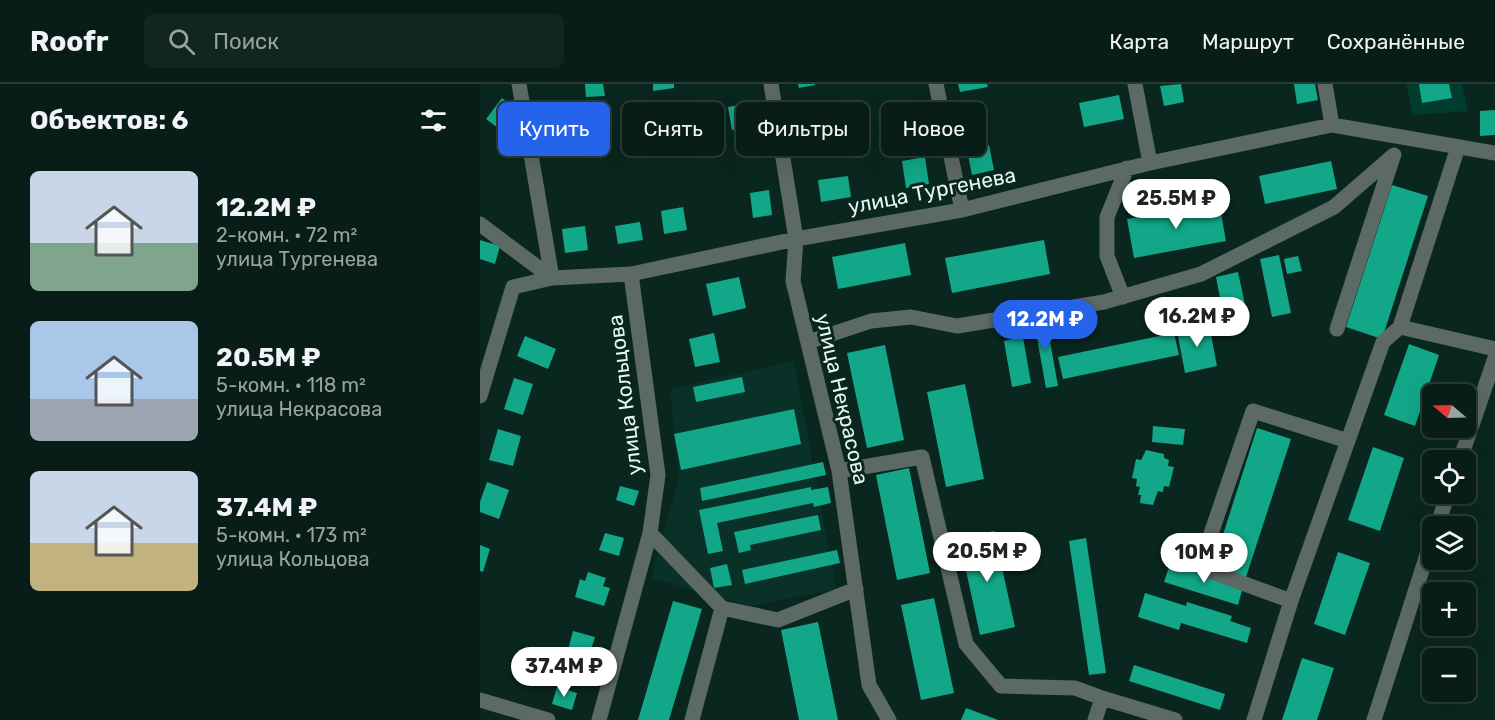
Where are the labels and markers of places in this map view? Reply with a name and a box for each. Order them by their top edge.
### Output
pin: 25.5M ₽ [1121,179,1231,230]
pin: 16.2M ₽ [1142,297,1252,348]
pin: 12.2M ₽ [990,300,1100,351]
pin: 20.5M ₽ [932,532,1042,583]
pin: 10M ₽ [1162,533,1246,584]
pin: 37.4M ₽ [509,647,619,698]

